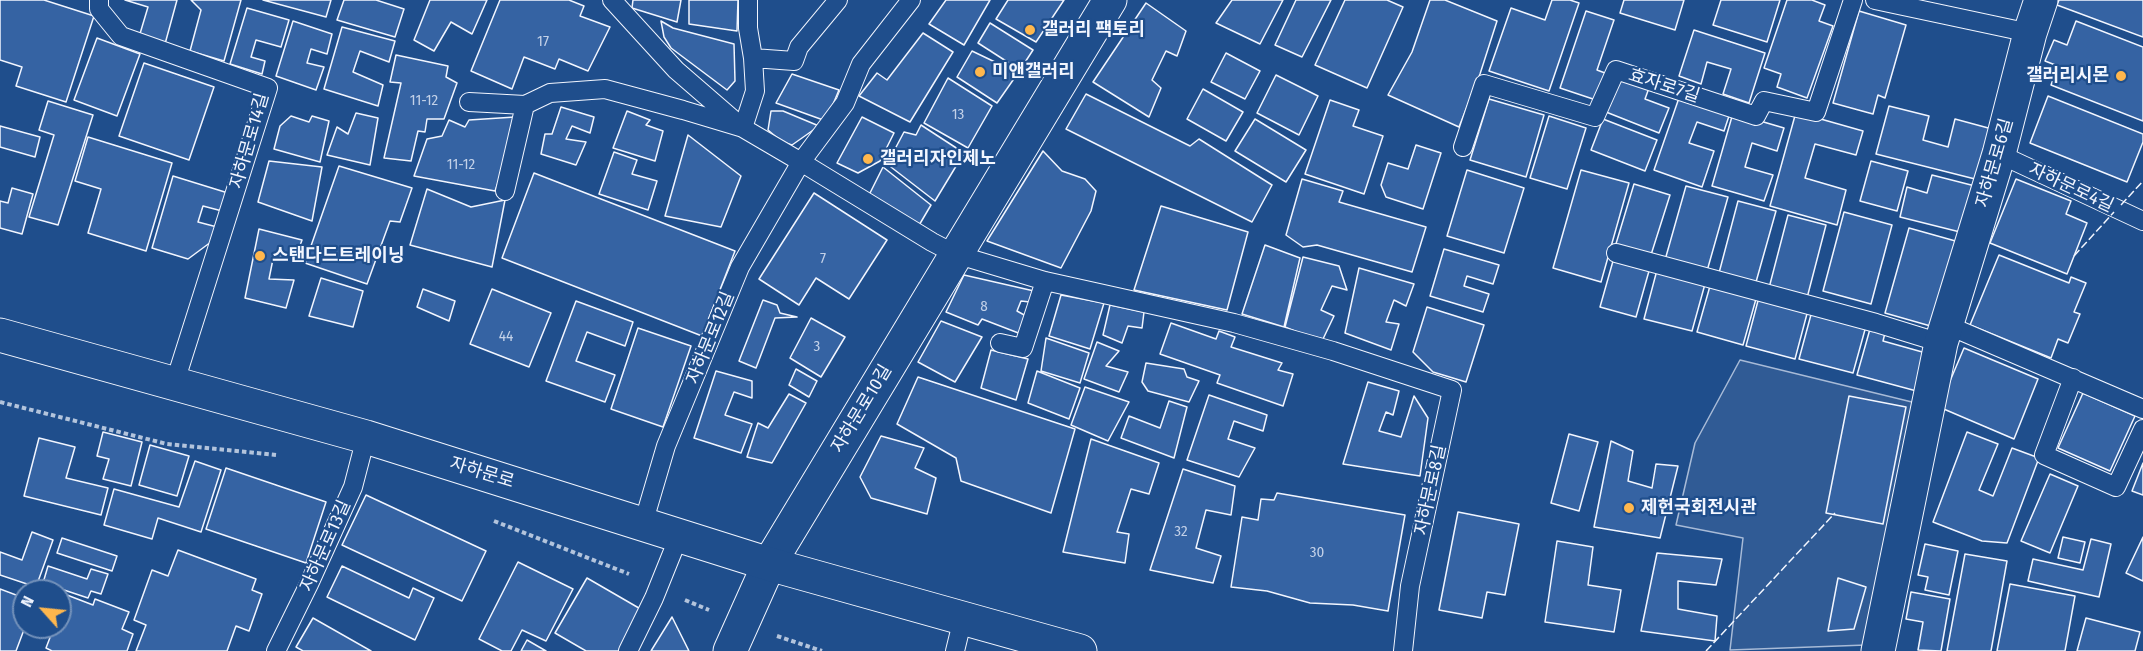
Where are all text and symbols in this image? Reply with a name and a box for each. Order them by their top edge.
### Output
place label: 갤러리 팩토리 [1042,19,1145,41]
marker: 갤러리 팩토리 [1023,23,1037,37]
house number: 17 [537,33,549,51]
place label: 미앤갤러리 [992,61,1075,83]
street label: 효자로7길 [1626,64,1702,108]
marker: 미앤갤러리 [973,65,987,79]
place label: 갤러리시몬 [2026,65,2109,87]
marker: 갤러리시몬 [2114,69,2128,83]
street label: 자하문로14길 [226,91,274,191]
house number: 11-12 [410,92,438,110]
house number: 13 [952,106,964,124]
street label: 자하문로6길 [1972,116,2018,210]
place label: 갤러리자인제노 [880,148,996,170]
marker: 갤러리자인제노 [861,152,875,166]
house number: 11-12 [447,156,475,174]
street label: 자하문로4길 [2025,159,2117,217]
place label: 스탠다드트레이닝 [272,245,404,267]
marker: 스탠다드트레이닝 [253,249,267,263]
house number: 7 [820,250,826,268]
street label: 자하문로12길 [683,289,739,387]
house number: 8 [980,298,988,316]
house number: 44 [499,328,513,346]
house number: 3 [814,338,820,356]
street label: 자하문로10길 [827,361,897,457]
street label: 자하문로8길 [1411,443,1451,537]
street label: 자하문로 [447,453,517,493]
street label: 자하문로13길 [296,497,356,595]
place label: 제헌국회전시관 [1641,497,1757,519]
marker: 제헌국회전시관 [1622,501,1636,515]
house number: 32 [1174,523,1188,541]
house number: 30 [1310,544,1324,562]
north arrow [12,579,72,639]
text: N [17,593,38,610]

